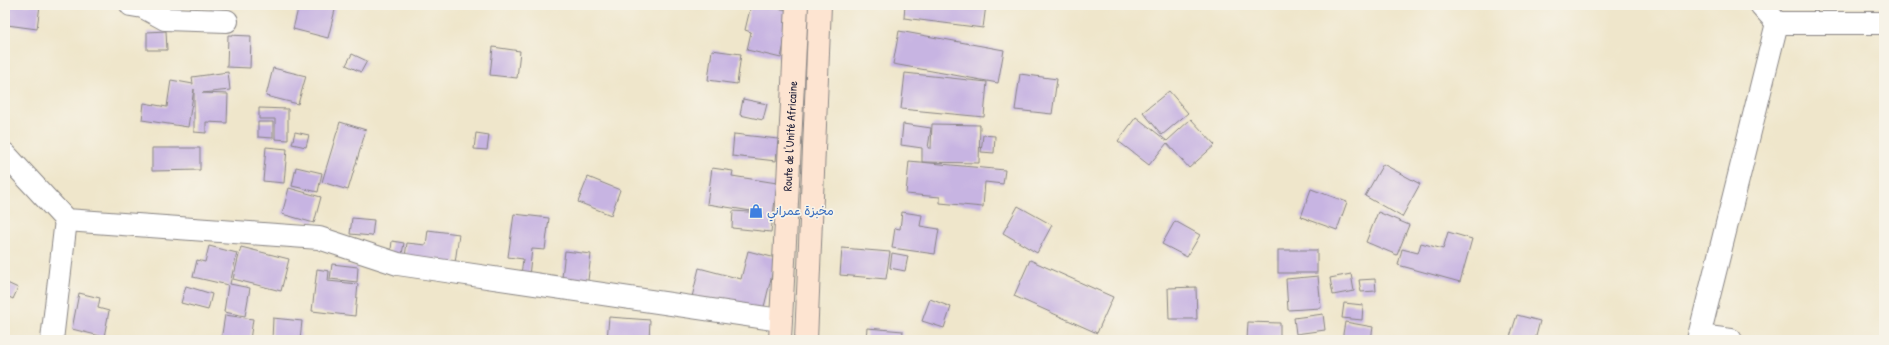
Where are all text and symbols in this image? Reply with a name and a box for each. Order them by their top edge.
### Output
street label: Route de l'Unité Africaine [779,80,801,192]
place label: مخبزة عمراني [767,202,834,222]
shop icon: مخبزة عمراني [748,203,764,219]

